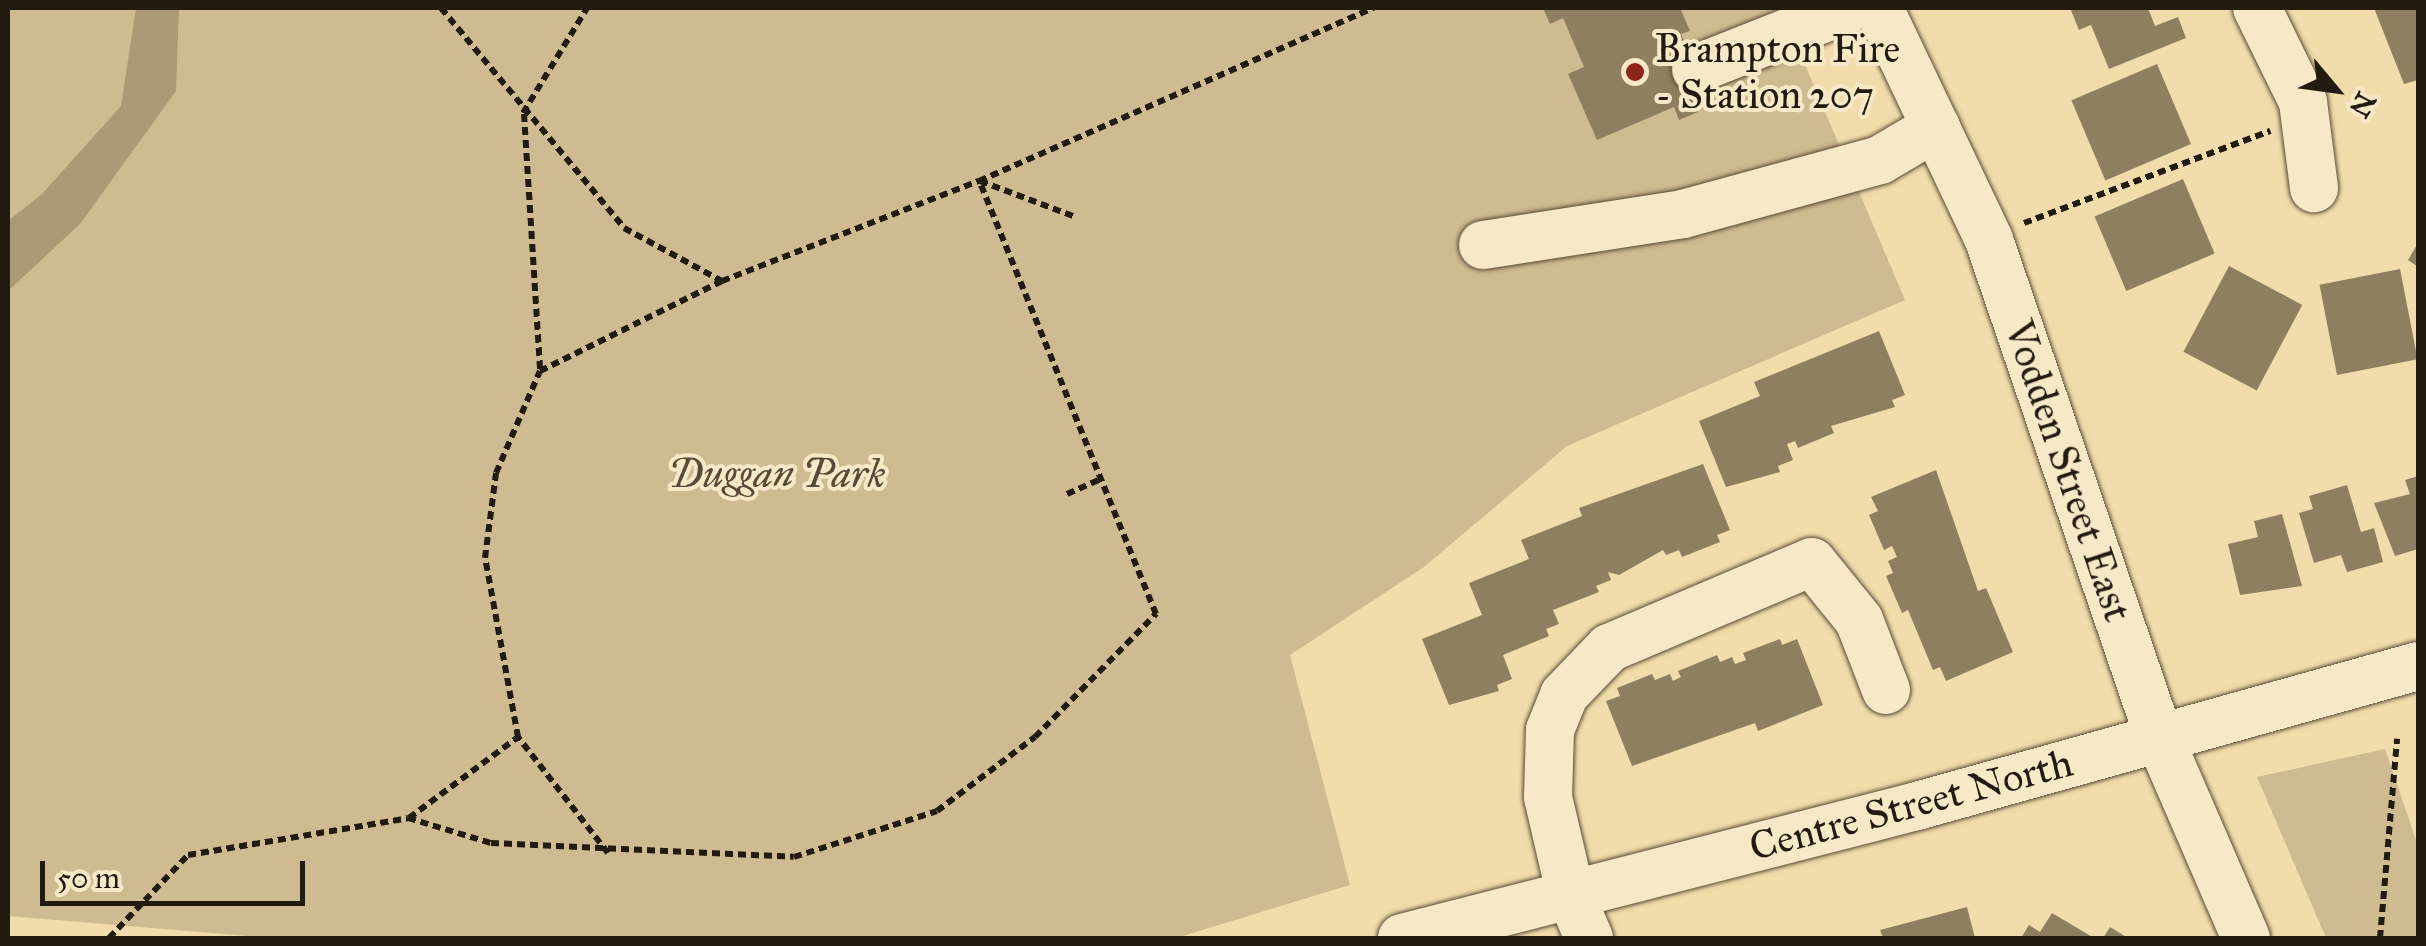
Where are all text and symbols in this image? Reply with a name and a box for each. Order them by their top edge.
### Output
place label: Brampton Fire - Station 207 [1655,25,1900,119]
north arrow [2286,40,2386,140]
marker: Brampton Fire - Station 207 [1624,61,1646,83]
text: N [2342,86,2384,124]
street label: Vodden Street East [1994,314,2142,628]
park label: Duggan Park [668,450,886,498]
street label: Centre Street North [1744,739,2078,871]
scale bar [45,841,310,903]
text: 50 m [57,860,120,896]

